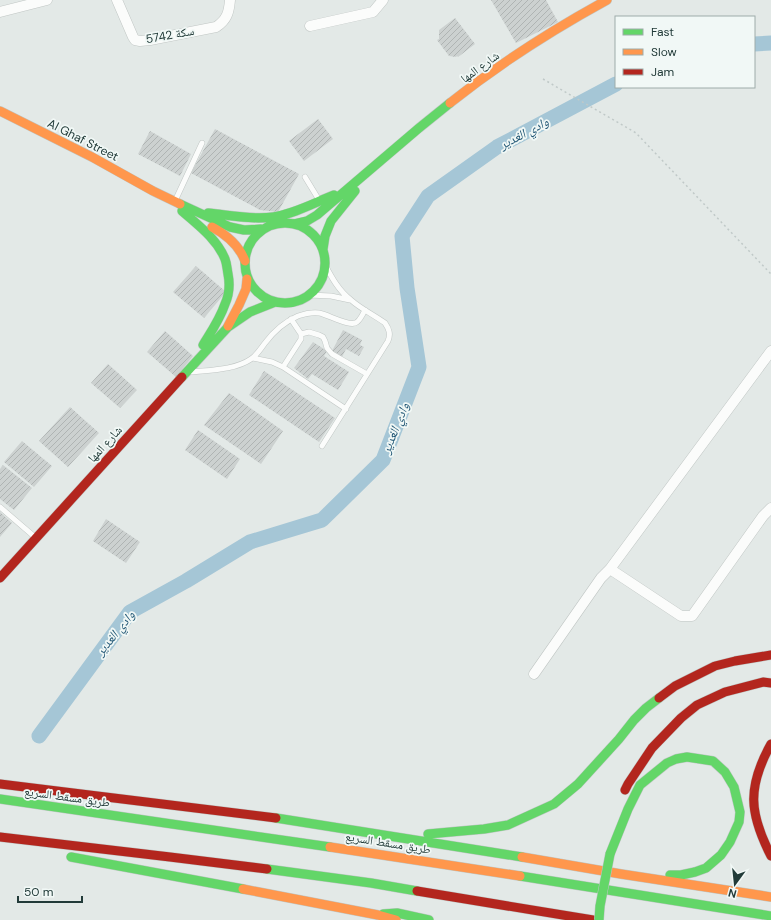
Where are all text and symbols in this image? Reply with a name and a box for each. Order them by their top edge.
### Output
legend [615,16,755,88]
street label: سكة 5742 [144,23,196,47]
text: Fast [651,24,674,40]
text: Slow [651,44,677,60]
street label: شارع المها [458,48,503,86]
text: Jam [651,64,674,80]
water label: وادي الغدير [496,113,553,156]
street label: Al Ghaf Street [45,115,121,165]
water label: وادي الغدير [377,400,415,458]
street label: شارع المها [84,422,126,466]
water label: وادي الغدير [91,607,140,661]
street label: طريق مسقط السريع [23,783,111,811]
street label: طريق مسقط السريع [344,828,432,858]
north arrow [715,864,755,904]
scale bar [18,878,82,904]
text: 50 m [24,884,53,900]
text: N [727,886,738,901]

